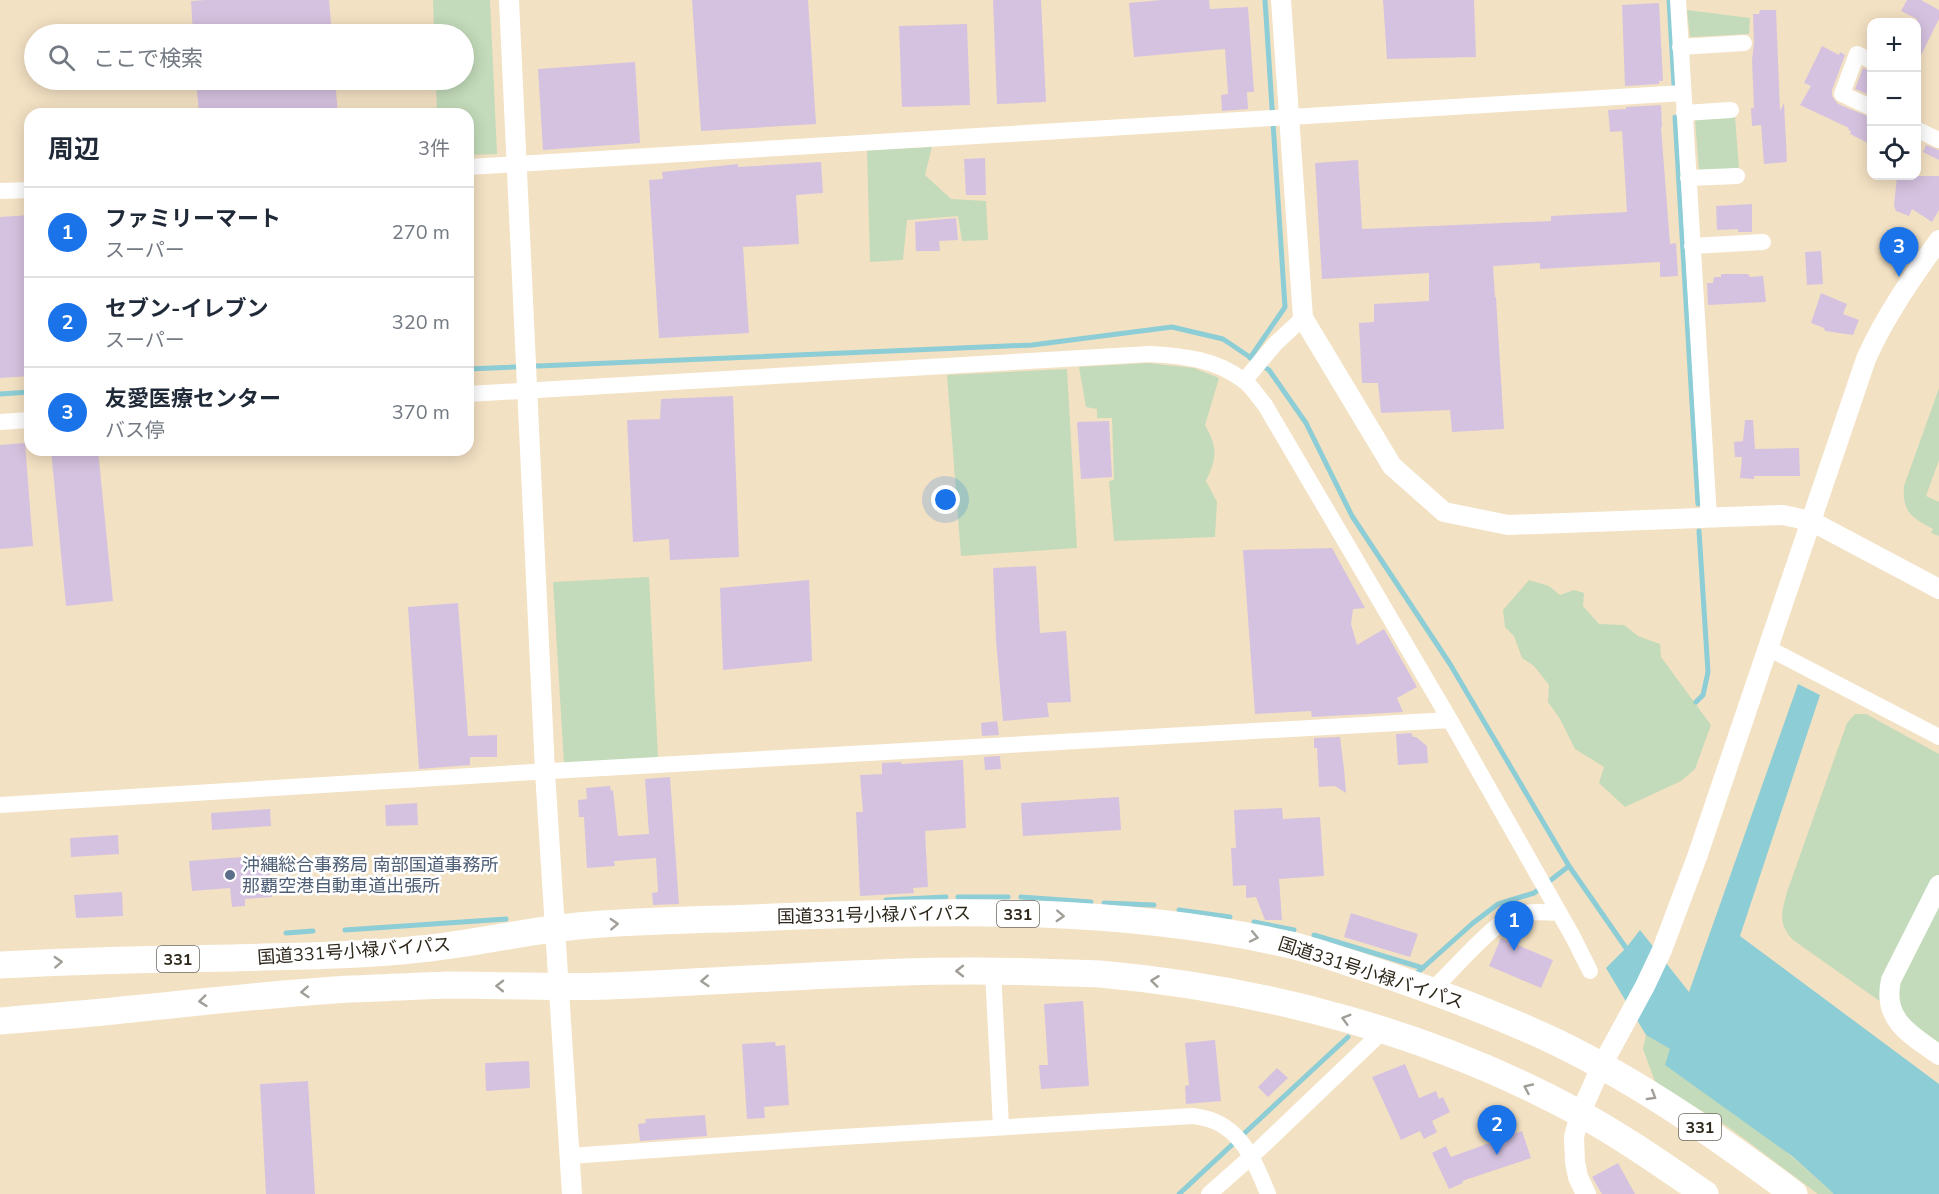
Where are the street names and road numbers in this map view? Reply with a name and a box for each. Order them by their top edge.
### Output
street label: 国道331号小禄バイパス [777,901,971,929]
road number: 331 [997,901,1039,927]
street label: 国道331号小禄バイパス [256,932,452,970]
street label: 国道331号小禄バイパス [1275,932,1467,1014]
road number: 331 [157,946,199,972]
road number: 331 [1679,1114,1721,1140]

